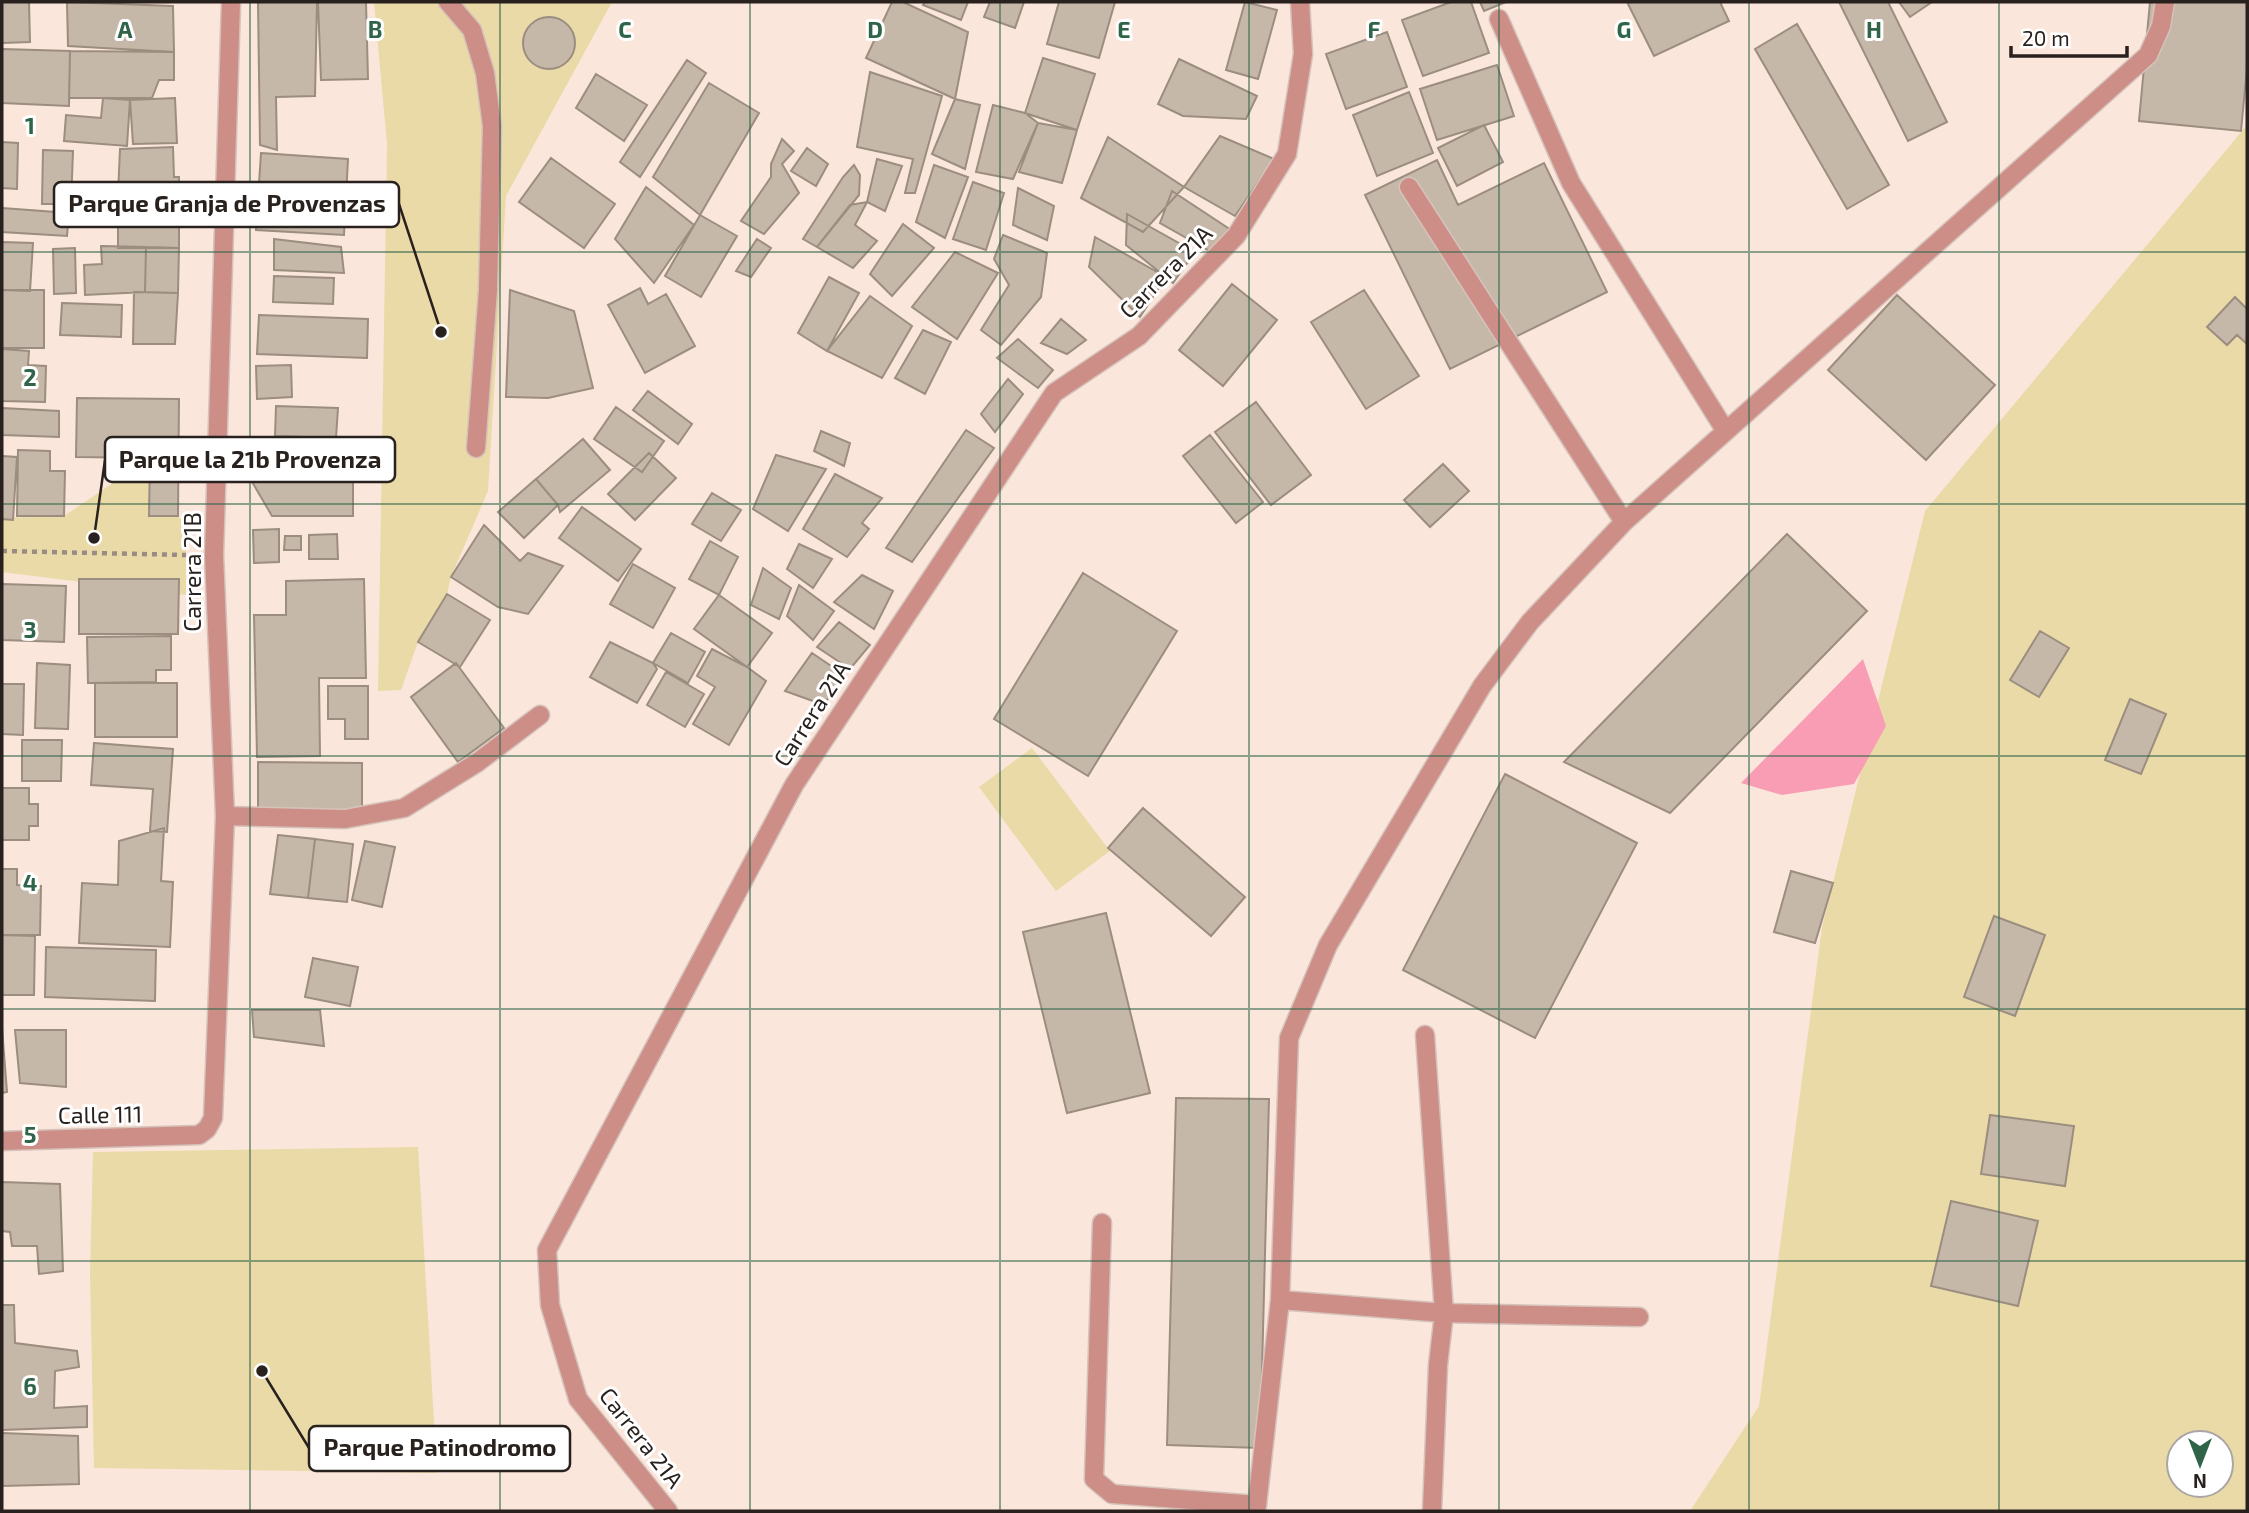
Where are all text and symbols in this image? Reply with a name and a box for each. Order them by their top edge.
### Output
scale bar [2011,14,2126,58]
text: A [117,15,133,43]
text: B [368,15,382,43]
text: C [618,15,632,43]
text: D [867,15,883,43]
text: E [1117,15,1131,43]
text: F [1368,15,1381,43]
text: G [1617,15,1631,43]
text: H [1866,15,1882,43]
text: 20 m [2022,25,2070,50]
text: 1 [25,111,35,139]
callout: Parque Granja de Provenzas [54,182,399,227]
text: Parque Granja de Provenzas [68,188,386,217]
street label: Carrera 21A [1113,219,1218,323]
text: 2 [23,363,37,391]
callout: Parque la 21b Provenza [105,437,395,482]
text: Parque la 21b Provenza [119,444,381,473]
street label: Carrera 21B [178,512,206,632]
text: 3 [23,615,37,643]
street label: Carrera 21A [767,655,856,771]
text: 4 [23,868,37,896]
street label: Calle 111 [58,1099,142,1129]
text: 5 [24,1120,36,1148]
text: 6 [23,1372,37,1400]
street label: Carrera 21A [594,1382,690,1494]
callout: Parque Patinodromo [309,1426,570,1471]
north arrow [2165,1429,2235,1499]
text: Parque Patinodromo [324,1432,556,1461]
text: N [2193,1470,2207,1493]

